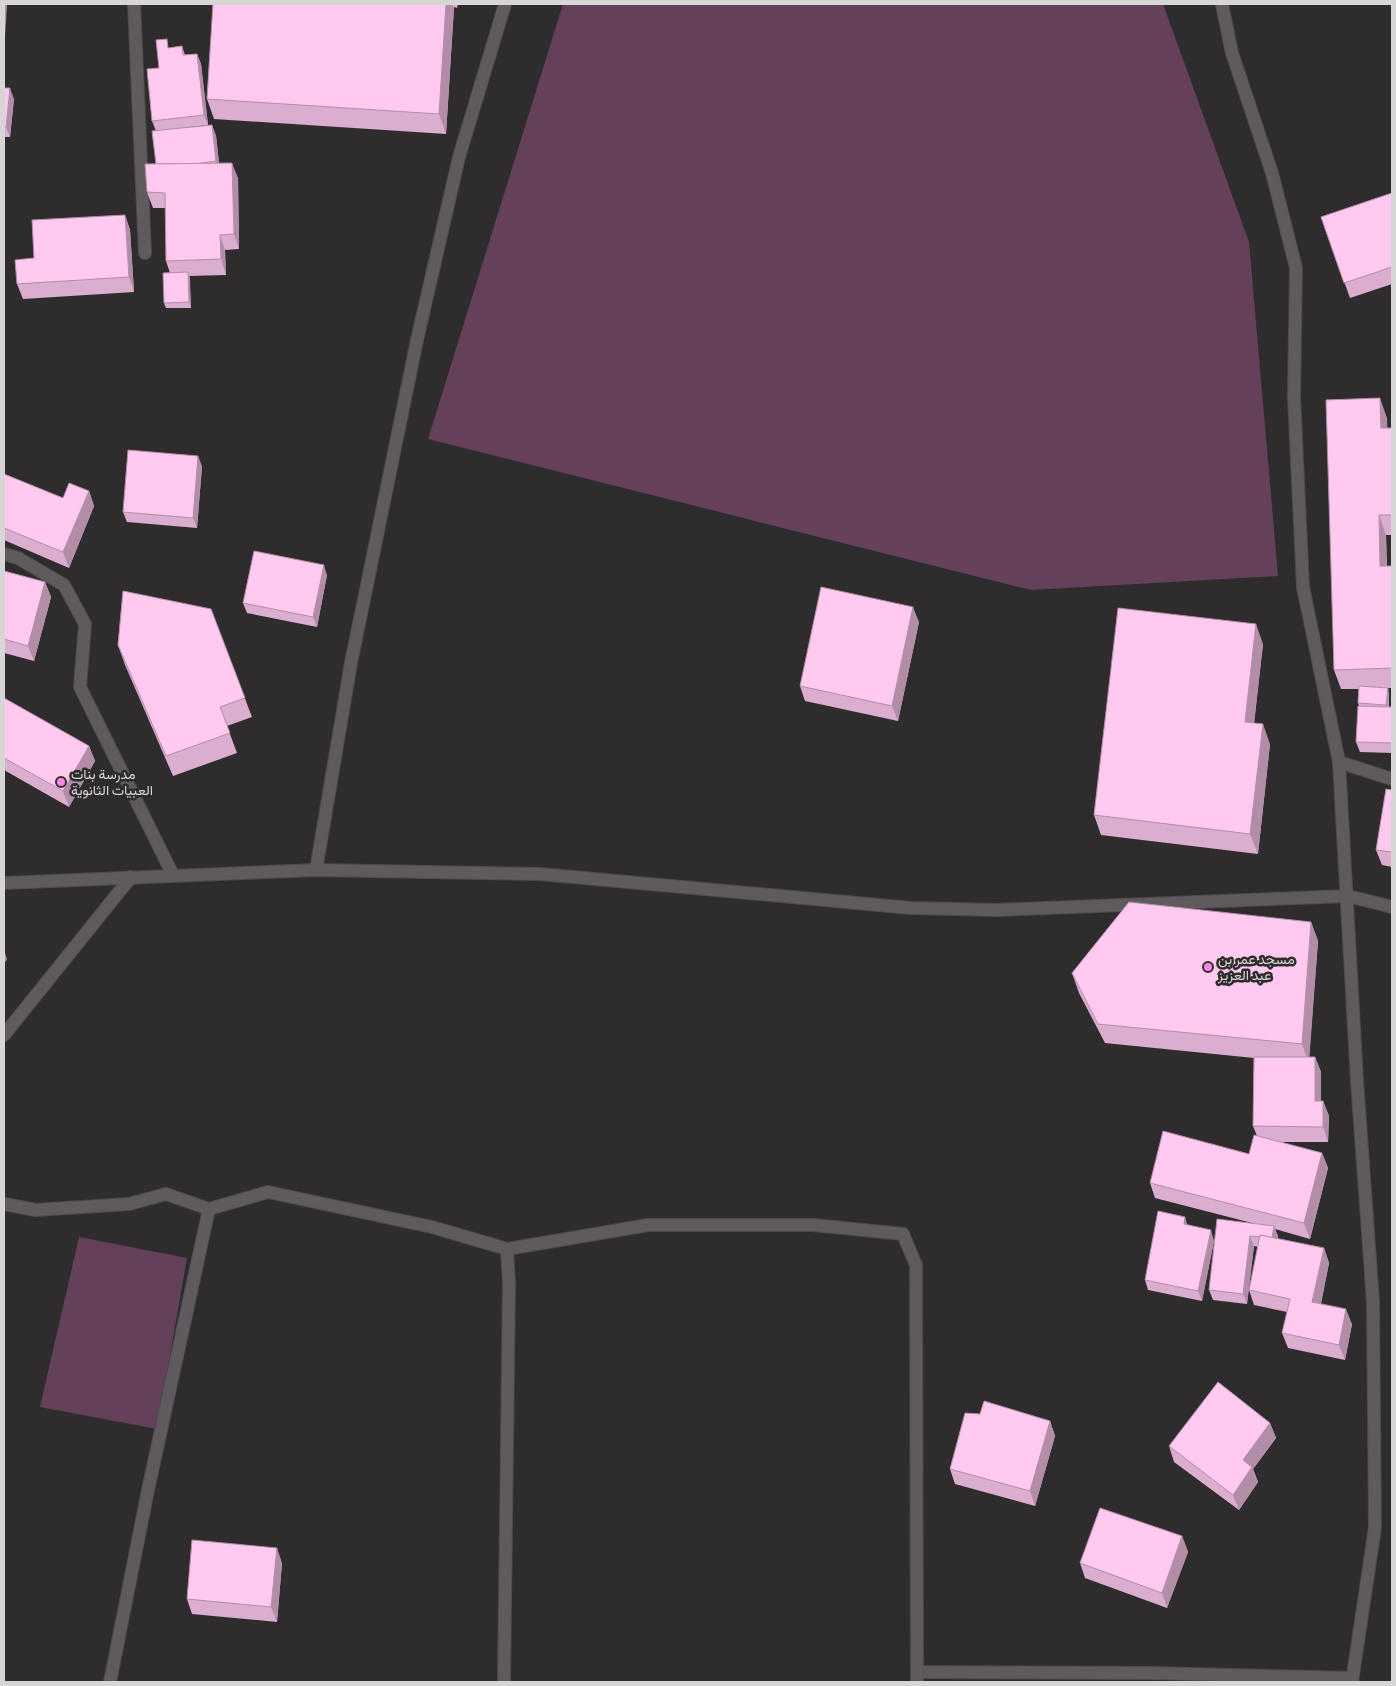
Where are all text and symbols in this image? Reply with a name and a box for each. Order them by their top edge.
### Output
place label: مدرسة بنات العبيات الثانوية [71,765,153,799]
marker: مدرسة بنات العبيات الثانوية [55,776,67,788]
place label: مسجد عمر بن عبد العزيز [1217,950,1295,984]
marker: مسجد عمر بن عبد العزيز [1202,961,1214,973]

